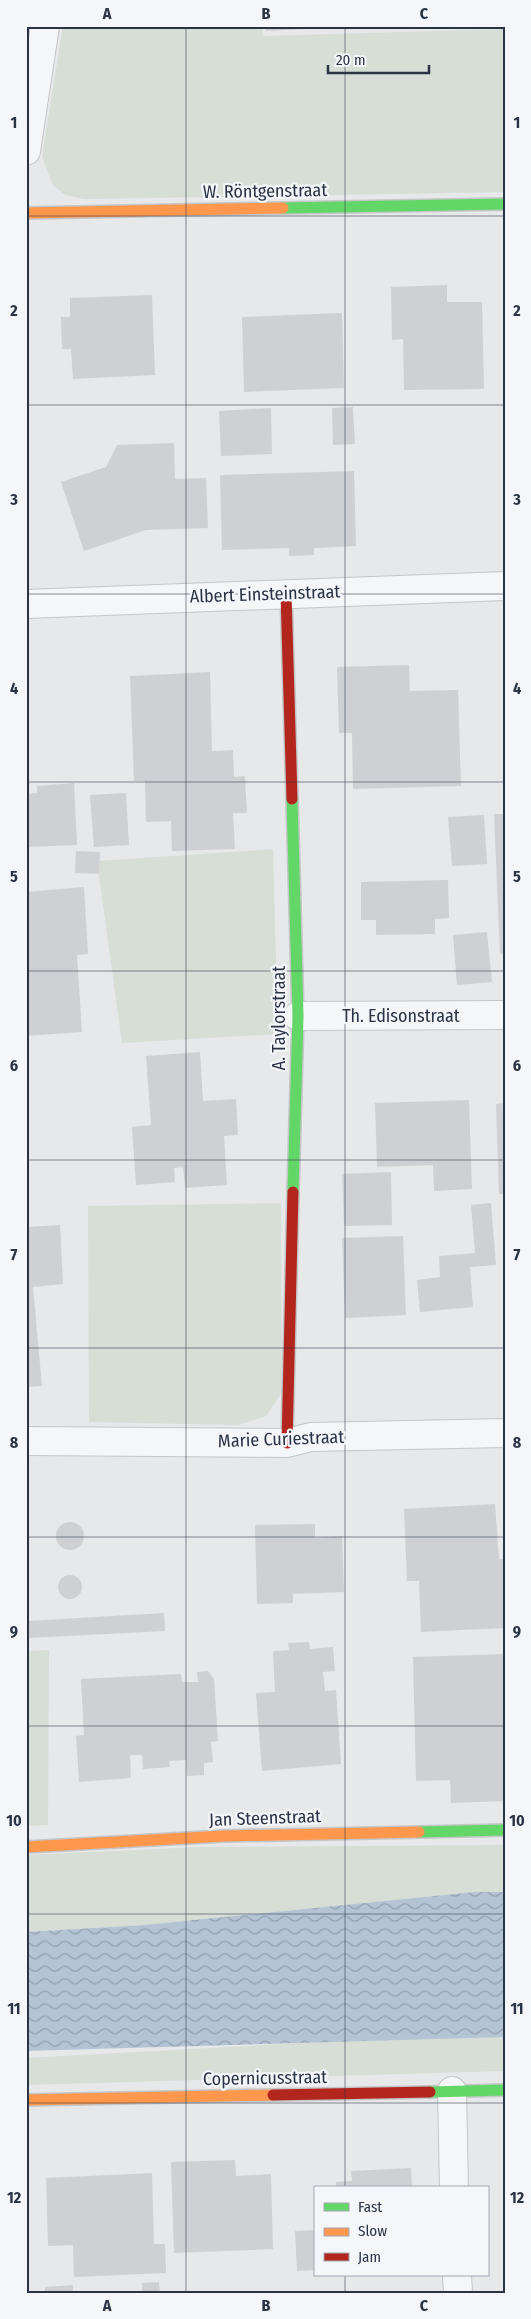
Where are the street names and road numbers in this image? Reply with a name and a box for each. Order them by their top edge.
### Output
street label: W. Röntgenstraat [203,179,327,203]
street label: Albert Einsteinstraat [189,580,341,608]
street label: A. Taylorstraat [268,966,290,1070]
street label: Th. Edisonstraat [342,1005,460,1027]
street label: Marie Curiestraat [218,1426,345,1452]
street label: Jan Steenstraat [209,1805,321,1831]
street label: Copernicusstraat [203,2066,327,2090]

